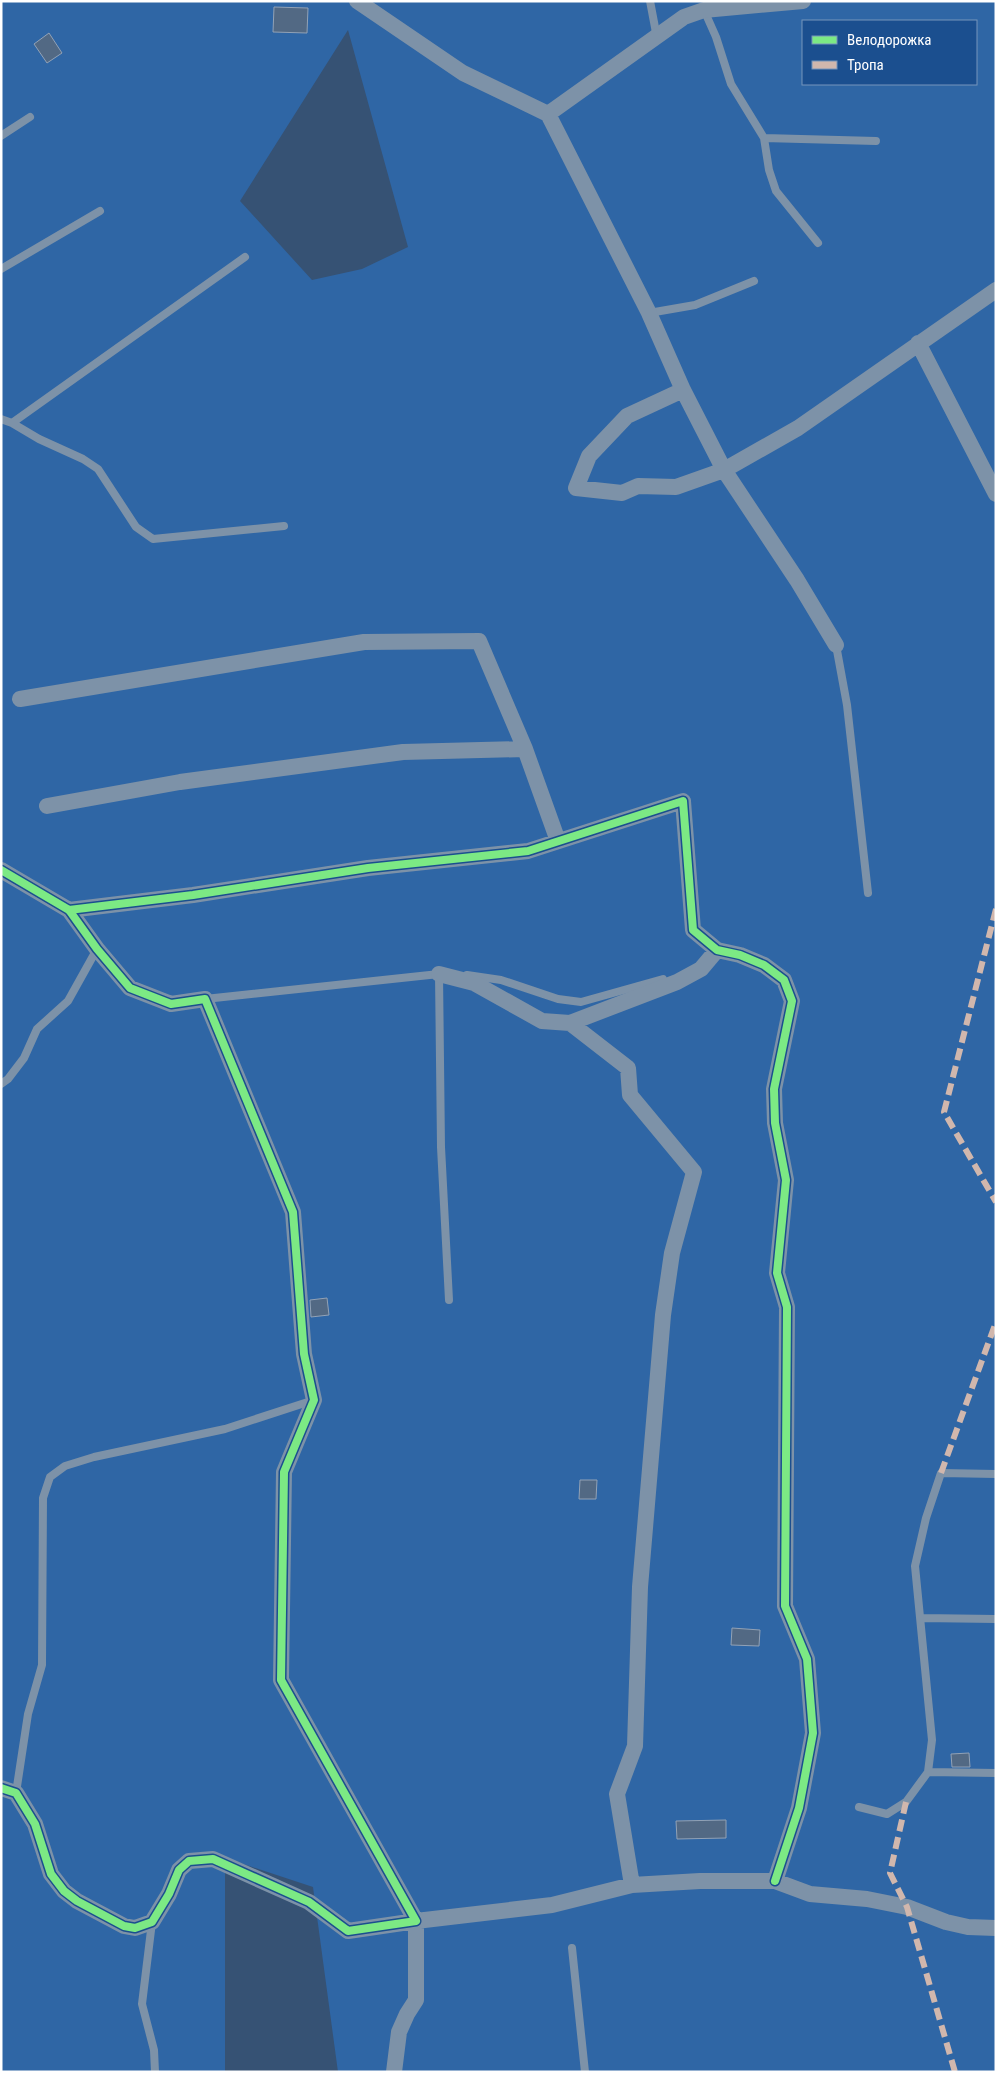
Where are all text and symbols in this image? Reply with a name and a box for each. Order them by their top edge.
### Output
legend [802,20,977,85]
text: Велодорожка [847,31,932,49]
text: Тропа [847,56,884,74]

